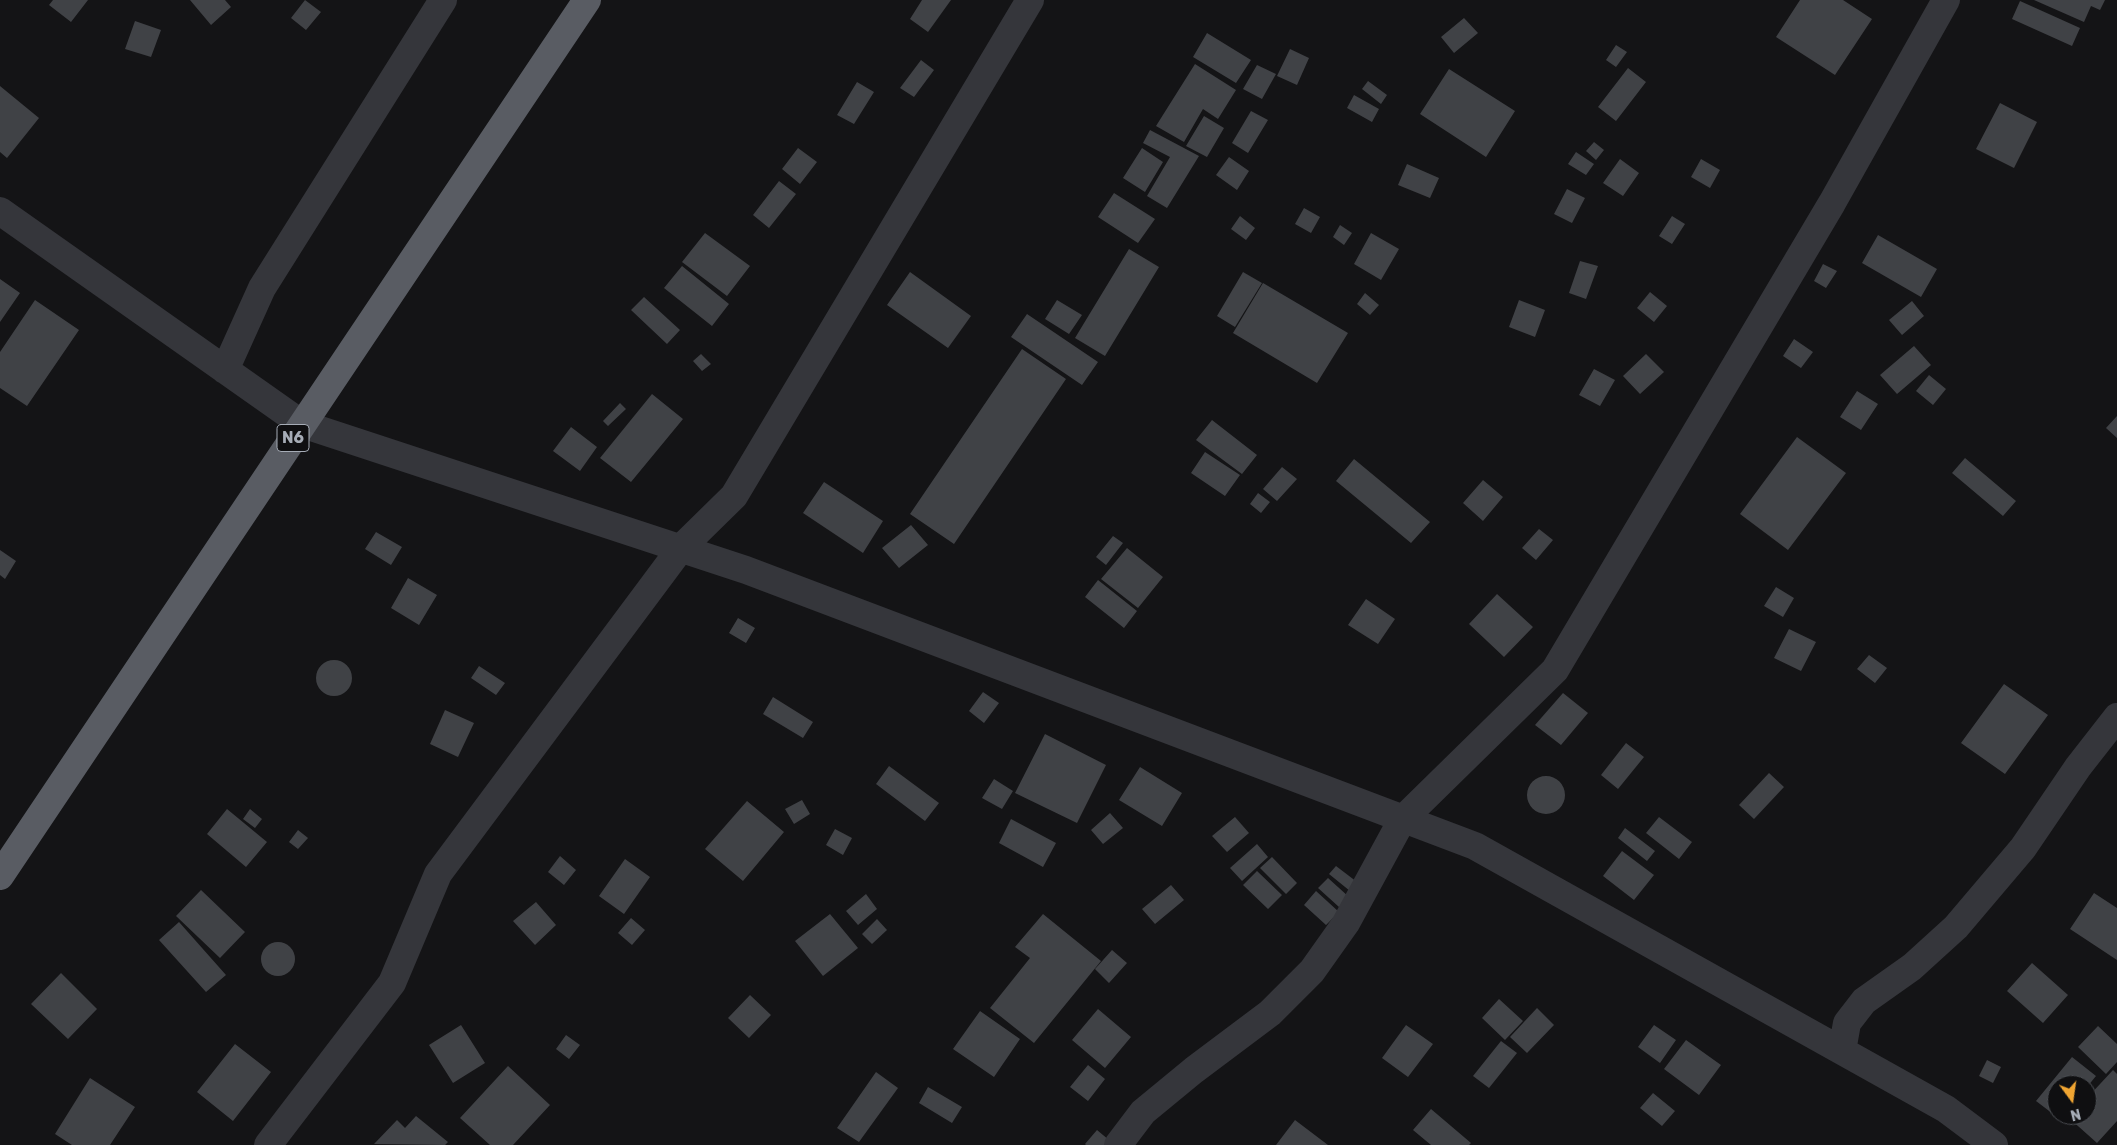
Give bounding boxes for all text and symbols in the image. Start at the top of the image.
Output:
road number: N6 [277,424,309,452]
north arrow [2047,1075,2097,1125]
text: N [2069,1105,2082,1124]

